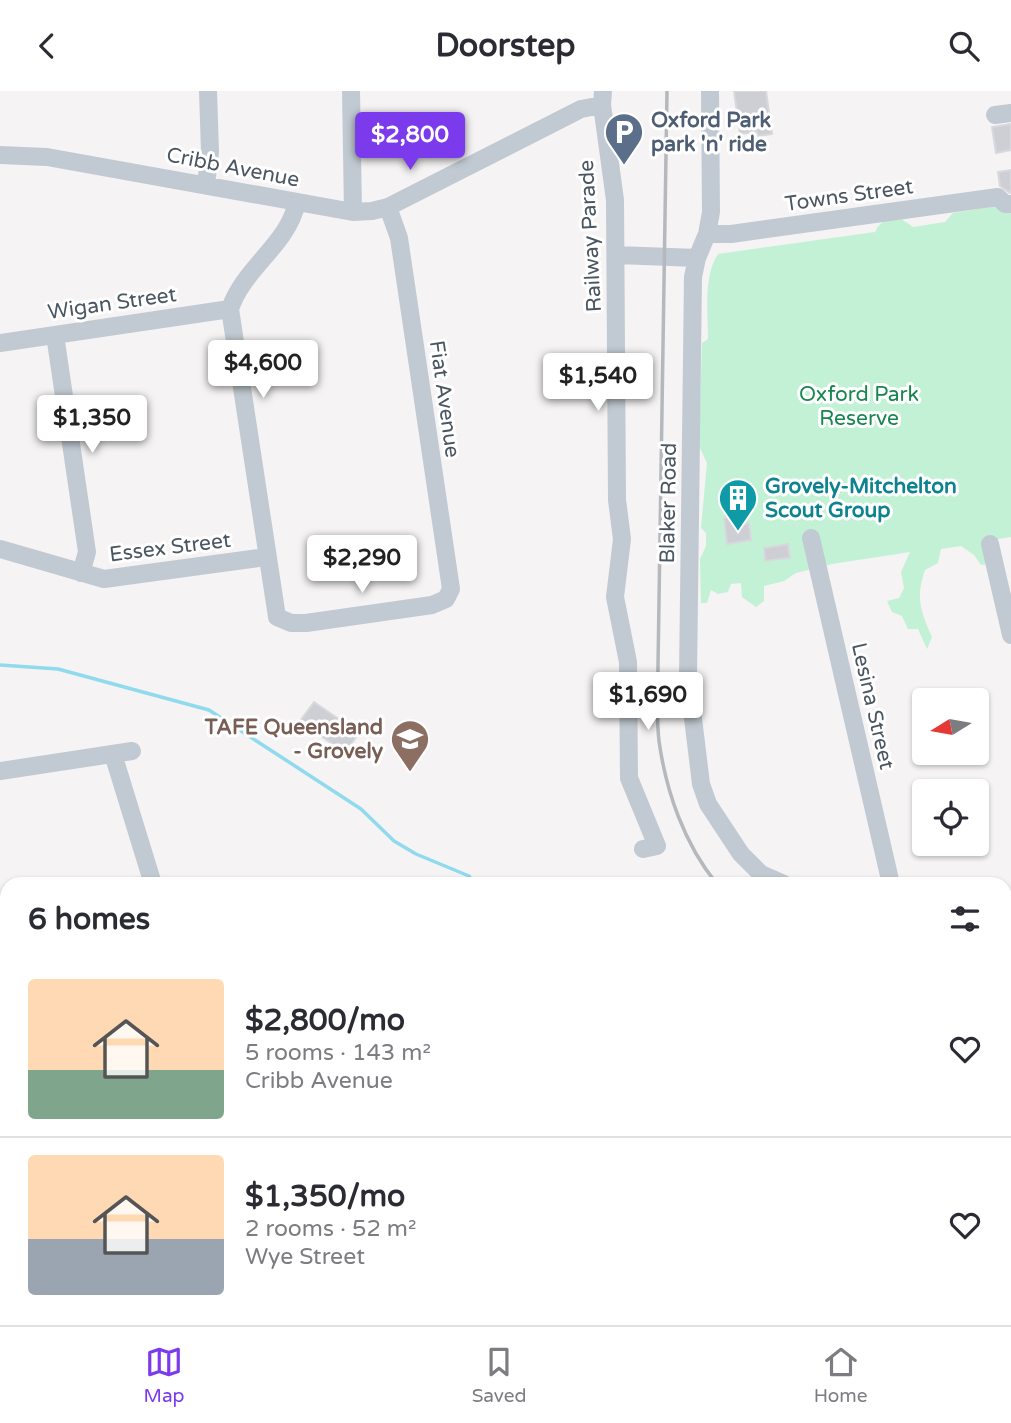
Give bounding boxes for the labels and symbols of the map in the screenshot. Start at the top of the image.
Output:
place label: Oxford Park park 'n' ride [651,108,772,157]
parking icon: Oxford Park park 'n' ride [603,111,645,166]
pin: $2,800 [353,113,467,172]
street label: Cribb Avenue [164,142,302,193]
street label: Railway Parade [574,159,607,313]
street label: Towns Street [783,174,915,217]
street label: Wigan Street [46,282,178,325]
street label: Fiat Avenue [424,339,465,459]
pin: $4,600 [206,341,320,400]
pin: $1,540 [541,353,655,413]
park label: Oxford Park Reserve [799,382,919,431]
pin: $1,350 [35,395,149,455]
street label: Blaker Road [655,442,682,564]
place label: Grovely-Mitchelton Scout Group [765,474,957,523]
building icon: Grovely-Mitchelton Scout Group [717,477,759,532]
street label: Essex Street [108,528,232,567]
pin: $2,290 [305,535,419,595]
street label: Lesina Street [846,640,899,772]
pin: $1,690 [591,673,705,732]
north arrow [912,688,989,765]
place label: TAFE Queensland - Grovely [204,715,384,764]
school or university icon: TAFE Queensland - Grovely [389,718,431,773]

